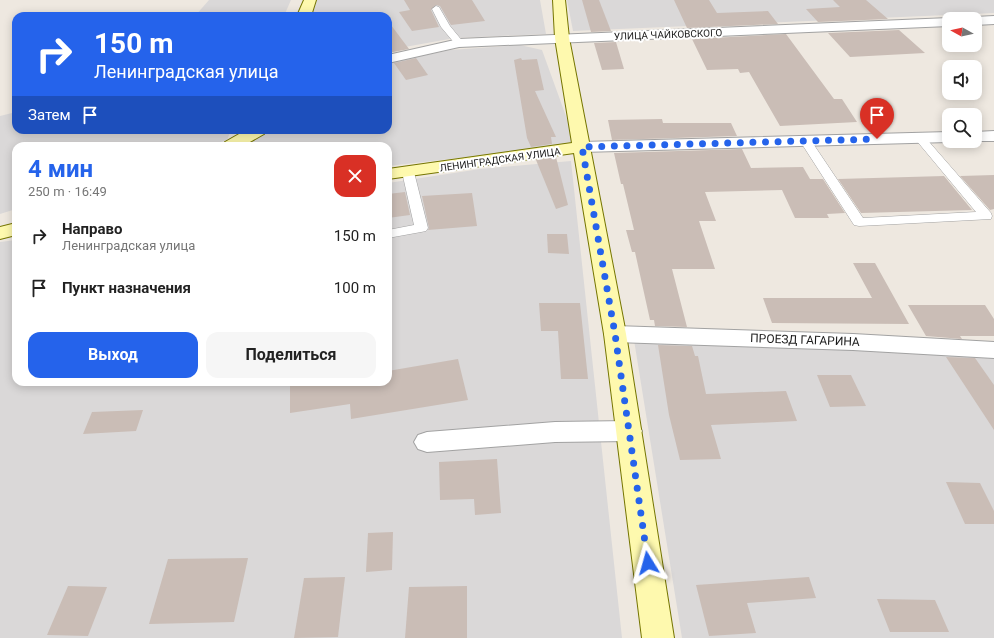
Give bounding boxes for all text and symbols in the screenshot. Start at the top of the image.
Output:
north arrow [942,12,982,52]
map controls [942,12,982,148]
street label: УЛИЦА ЧАЙКОВСКОГО [614,26,722,42]
text: 150 m [94,27,173,60]
icon: right [28,28,80,80]
button: sound [942,60,982,100]
text: Ленинградская улица [94,61,278,82]
pin [860,98,894,139]
icon: arrive [79,104,101,126]
icon: arrive [866,104,888,126]
text: Затем [28,106,71,124]
button: search [942,108,982,148]
street label: ЛЕНИНГРАДСКАЯ УЛИЦА [439,146,562,173]
text: 4 мин [28,155,93,183]
button: close [334,155,376,197]
text: 250 m · 16:49 [28,184,107,199]
text: Направо [62,220,123,238]
icon: right [28,225,50,247]
text: 150 m [334,227,376,245]
text: Ленинградская улица [62,238,195,253]
icon: arrive [28,277,50,299]
text: Пункт назначения [62,279,191,297]
text: 100 m [334,279,376,297]
street label: ПРОЕЗД ГАГАРИНА [750,331,860,349]
button: Выход [28,332,198,378]
button: Поделиться [206,332,376,378]
position arrow [627,542,669,584]

